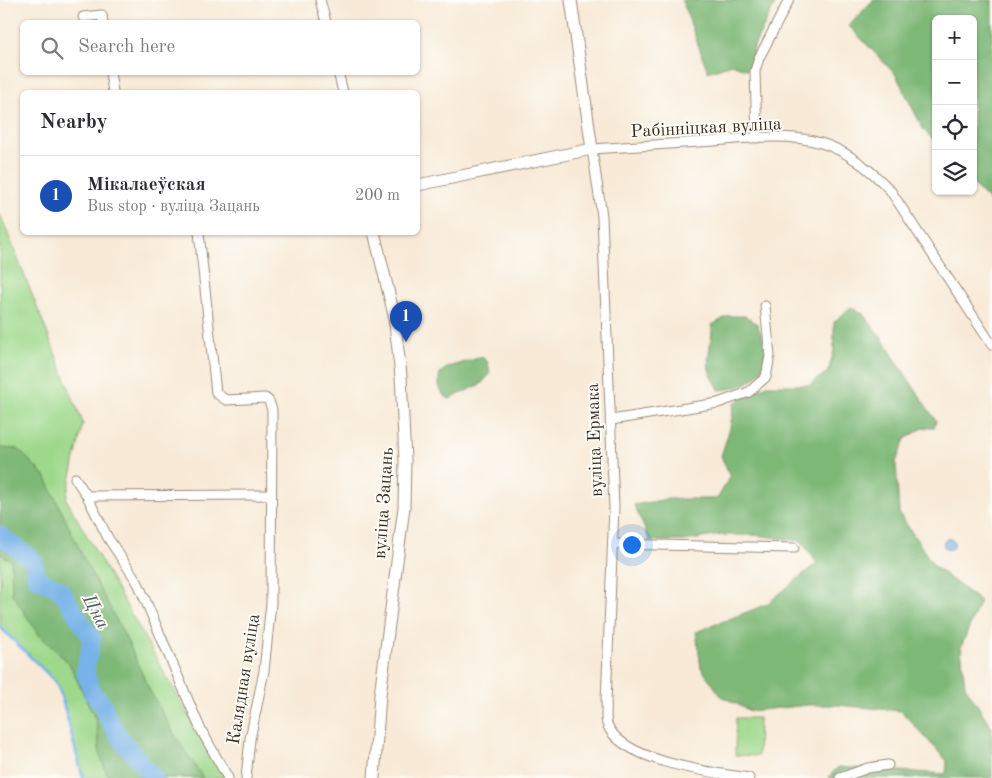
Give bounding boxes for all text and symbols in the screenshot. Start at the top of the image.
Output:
map controls [932,15,977,195]
button: + [932,15,977,60]
search box [20,20,420,75]
icon: search [38,34,66,62]
text: Search here [78,38,175,57]
button: − [932,60,977,105]
button: locate [932,105,977,150]
text: Nearby [40,112,108,133]
street label: Рабінніцкая вуліца [630,115,782,141]
button: layers [932,150,977,195]
text: Мікалаеўская [87,176,206,195]
text: 1 [51,188,61,204]
text: 200 m [355,188,400,204]
text: Bus stop · вуліца Зацань [87,199,260,215]
pin: 1 [390,301,422,342]
street label: вуліца Ермака [584,383,606,497]
street label: вуліца Зацань [371,447,397,560]
your location [619,532,645,558]
water label: Цна [77,591,112,633]
street label: Калядная вуліца [225,612,263,746]

